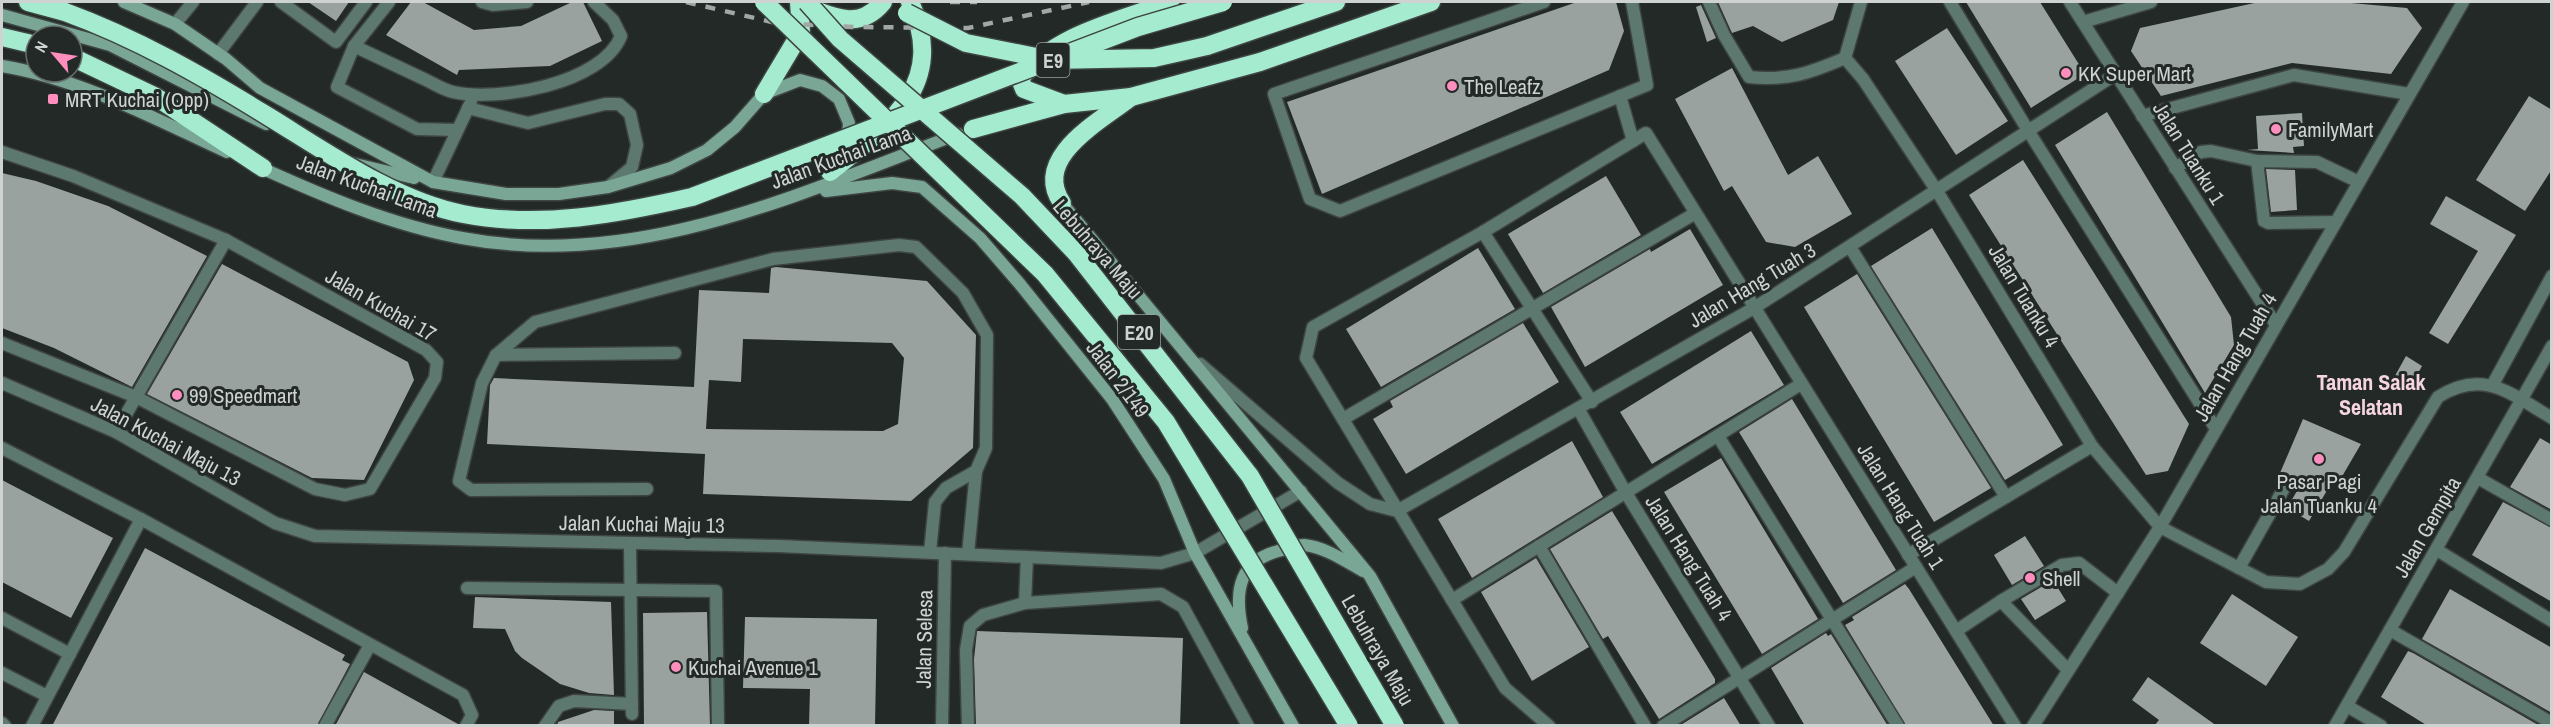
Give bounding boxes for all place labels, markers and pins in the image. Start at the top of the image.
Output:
place label: KK Super Mart [2078,59,2191,88]
marker: KK Super Mart [2059,66,2073,80]
place label: The Leafz [1464,72,1541,101]
marker: The Leafz [1445,79,1459,93]
place label: MRT Kuchai (Opp) [65,85,209,114]
marker: MRT Kuchai (Opp) [46,92,60,106]
place label: FamilyMart [2288,115,2373,144]
marker: FamilyMart [2269,122,2283,136]
place label: 99 Speedmart [189,381,297,410]
marker: 99 Speedmart [170,388,184,402]
marker: Pasar Pagi Jalan Tuanku 4 [2312,452,2326,466]
place label: Pasar Pagi Jalan Tuanku 4 [2261,467,2377,520]
place label: Shell [2042,564,2080,593]
marker: Shell [2023,571,2037,585]
place label: Kuchai Avenue 1 [688,653,818,682]
marker: Kuchai Avenue 1 [669,660,683,674]

